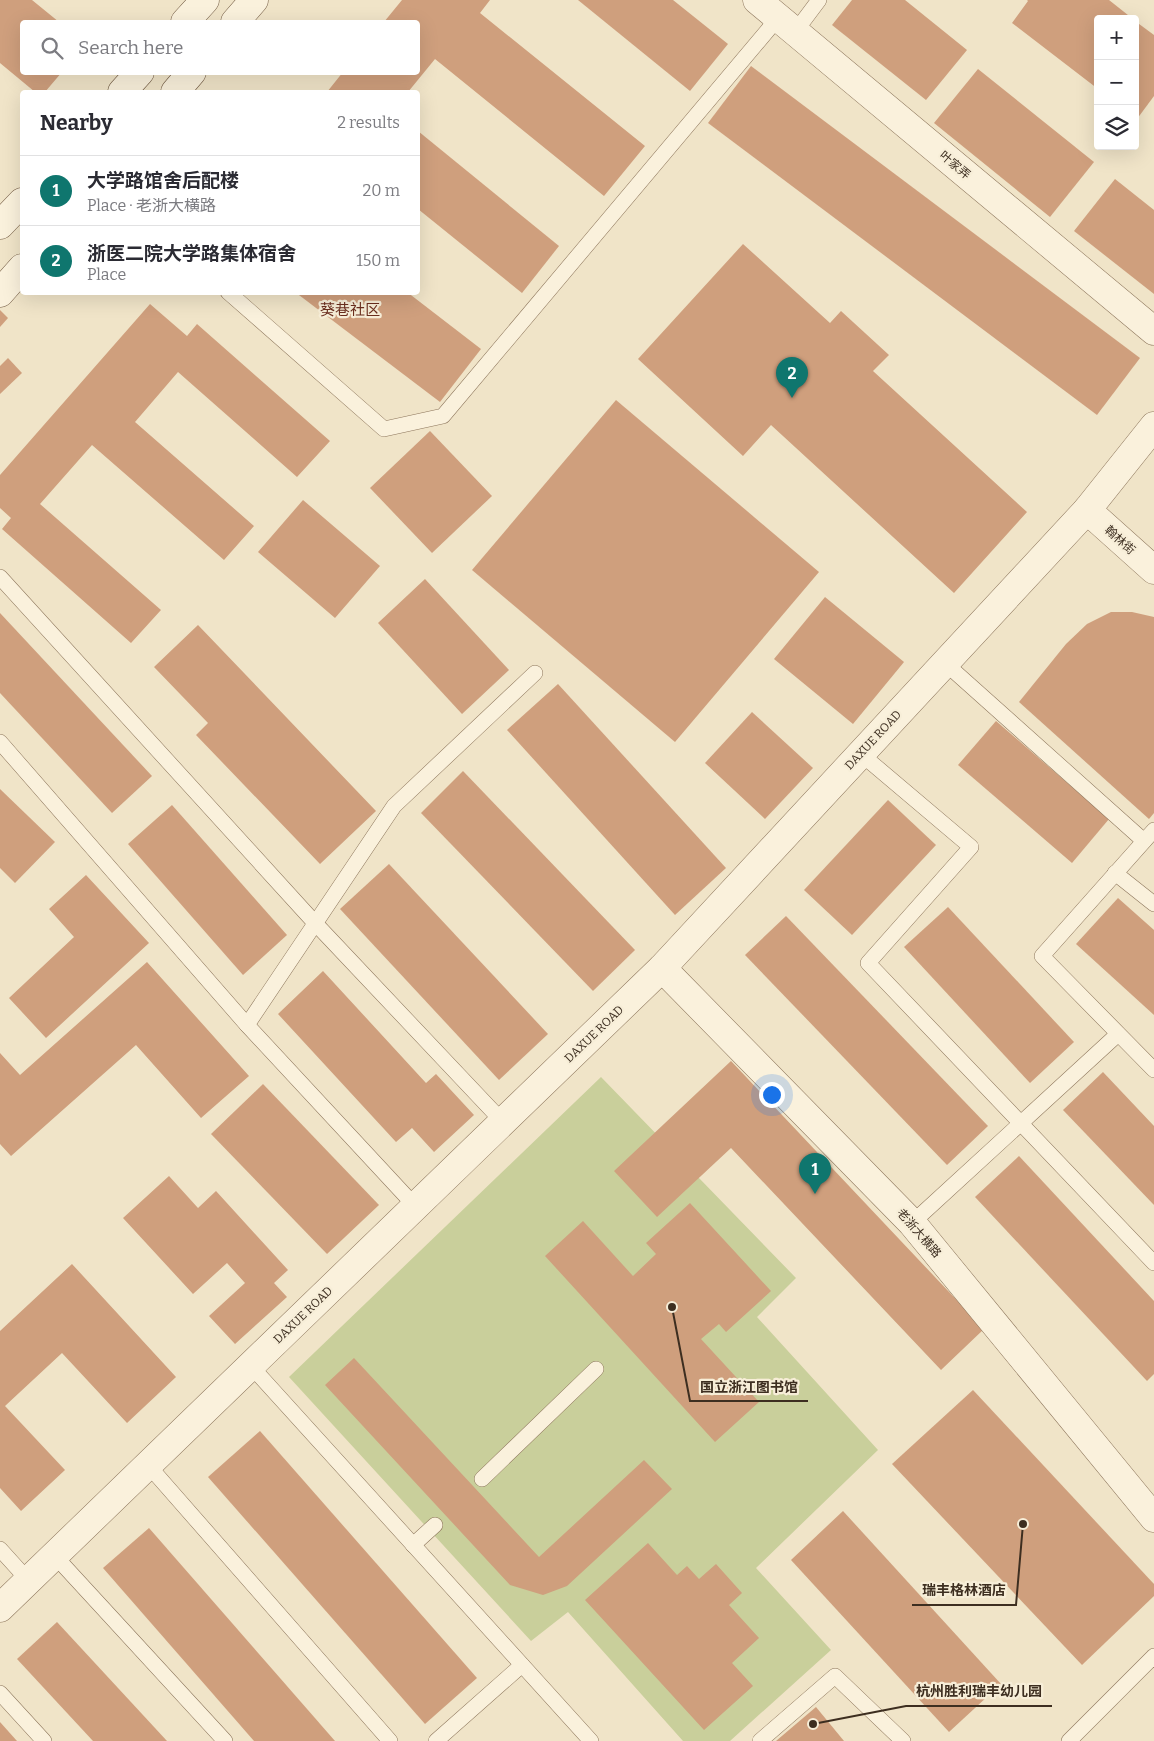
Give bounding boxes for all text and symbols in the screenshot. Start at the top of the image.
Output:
map controls [1094,15,1139,150]
button: + [1094,15,1139,60]
search box [20,20,420,75]
icon: search [38,34,66,62]
text: Search here [78,36,183,59]
button: − [1094,60,1139,105]
button: layers [1094,105,1139,150]
text: Nearby [40,110,113,136]
text: 2 results [337,113,400,132]
street label: 叶家弄 [937,148,973,182]
text: 大学路馆舍后配楼 [87,169,239,192]
text: 1 [53,181,59,200]
text: 20 m [363,181,400,200]
text: Place · 老浙大横路 [87,196,216,215]
text: 浙医二院大学路集体宿舍 [87,242,296,265]
text: 2 [51,251,61,270]
text: 150 m [356,251,400,270]
text: Place [87,265,126,284]
district label: 葵巷社区 [320,301,380,319]
pin: 2 [776,357,808,398]
street label: 翰林街 [1102,523,1138,557]
street label: DAXUE ROAD [842,707,904,773]
street label: DAXUE ROAD [562,1002,626,1066]
your location [759,1082,785,1108]
pin: 1 [799,1153,831,1194]
street label: 老浙大横路 [894,1206,944,1260]
street label: DAXUE ROAD [271,1283,335,1347]
callout: 国立浙江图书馆 [690,1372,808,1401]
text: 国立浙江图书馆 [700,1379,798,1396]
callout: 瑞丰格林酒店 [912,1576,1016,1605]
text: 瑞丰格林酒店 [922,1582,1006,1599]
callout: 杭州胜利瑞丰幼儿园 [906,1677,1052,1706]
text: 杭州胜利瑞丰幼儿园 [916,1683,1042,1700]

